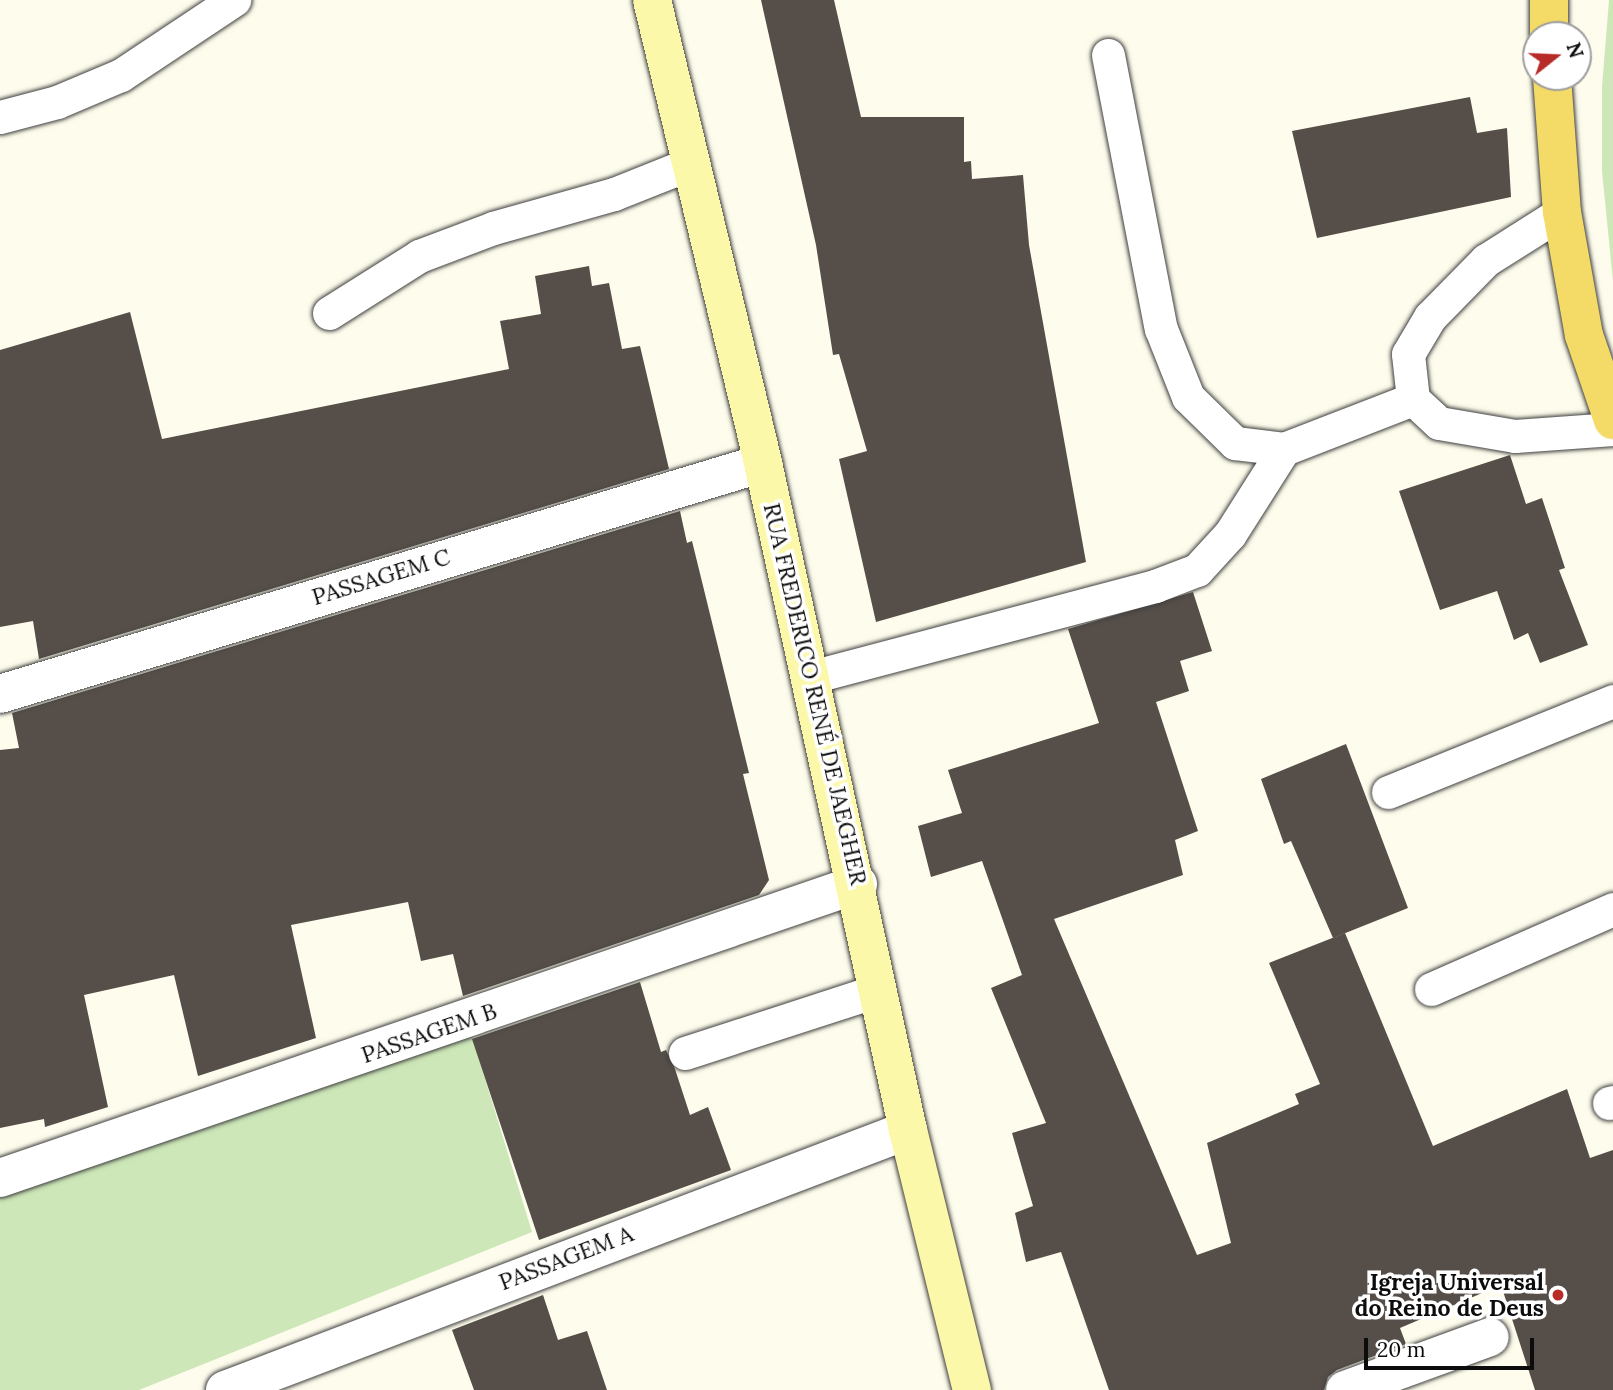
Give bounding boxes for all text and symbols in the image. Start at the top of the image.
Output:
north arrow [1522,21,1592,91]
text: N [1561,39,1589,61]
street label: RUA FREDERICO RENÉ DE JAEGHER [758,500,872,888]
street label: PASSAGEM C [309,543,453,611]
street label: PASSAGEM B [358,997,500,1069]
street label: PASSAGEM A [495,1220,637,1296]
place label: Igreja Universal do Reino de Deus [1355,1268,1544,1322]
marker: Igreja Universal do Reino de Deus [1550,1287,1566,1303]
scale bar [1368,1324,1538,1368]
text: 20 m [1377,1336,1426,1363]

